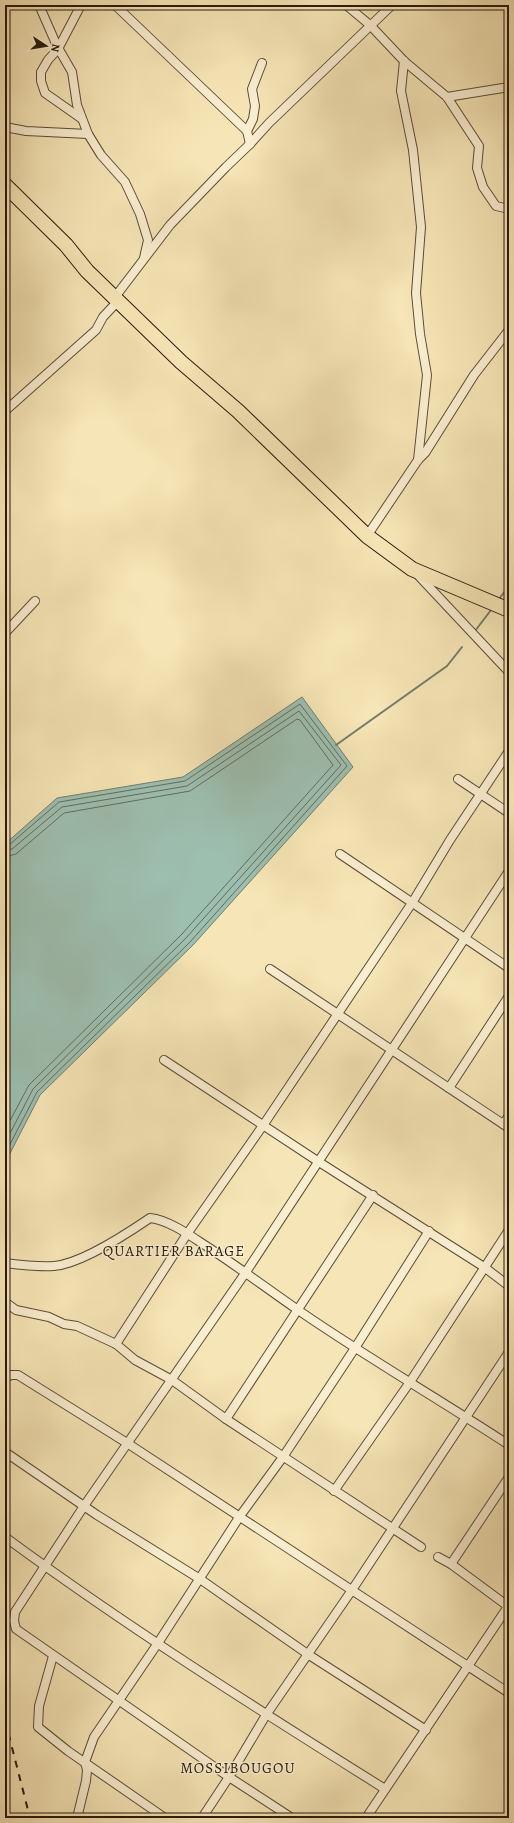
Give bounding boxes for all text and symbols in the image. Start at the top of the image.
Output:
north arrow [26,26,66,66]
text: N [47,42,63,53]
district label: QUARTIER BARAGE [103,1241,245,1261]
district label: MOSSIBOUGOU [180,1758,296,1778]

